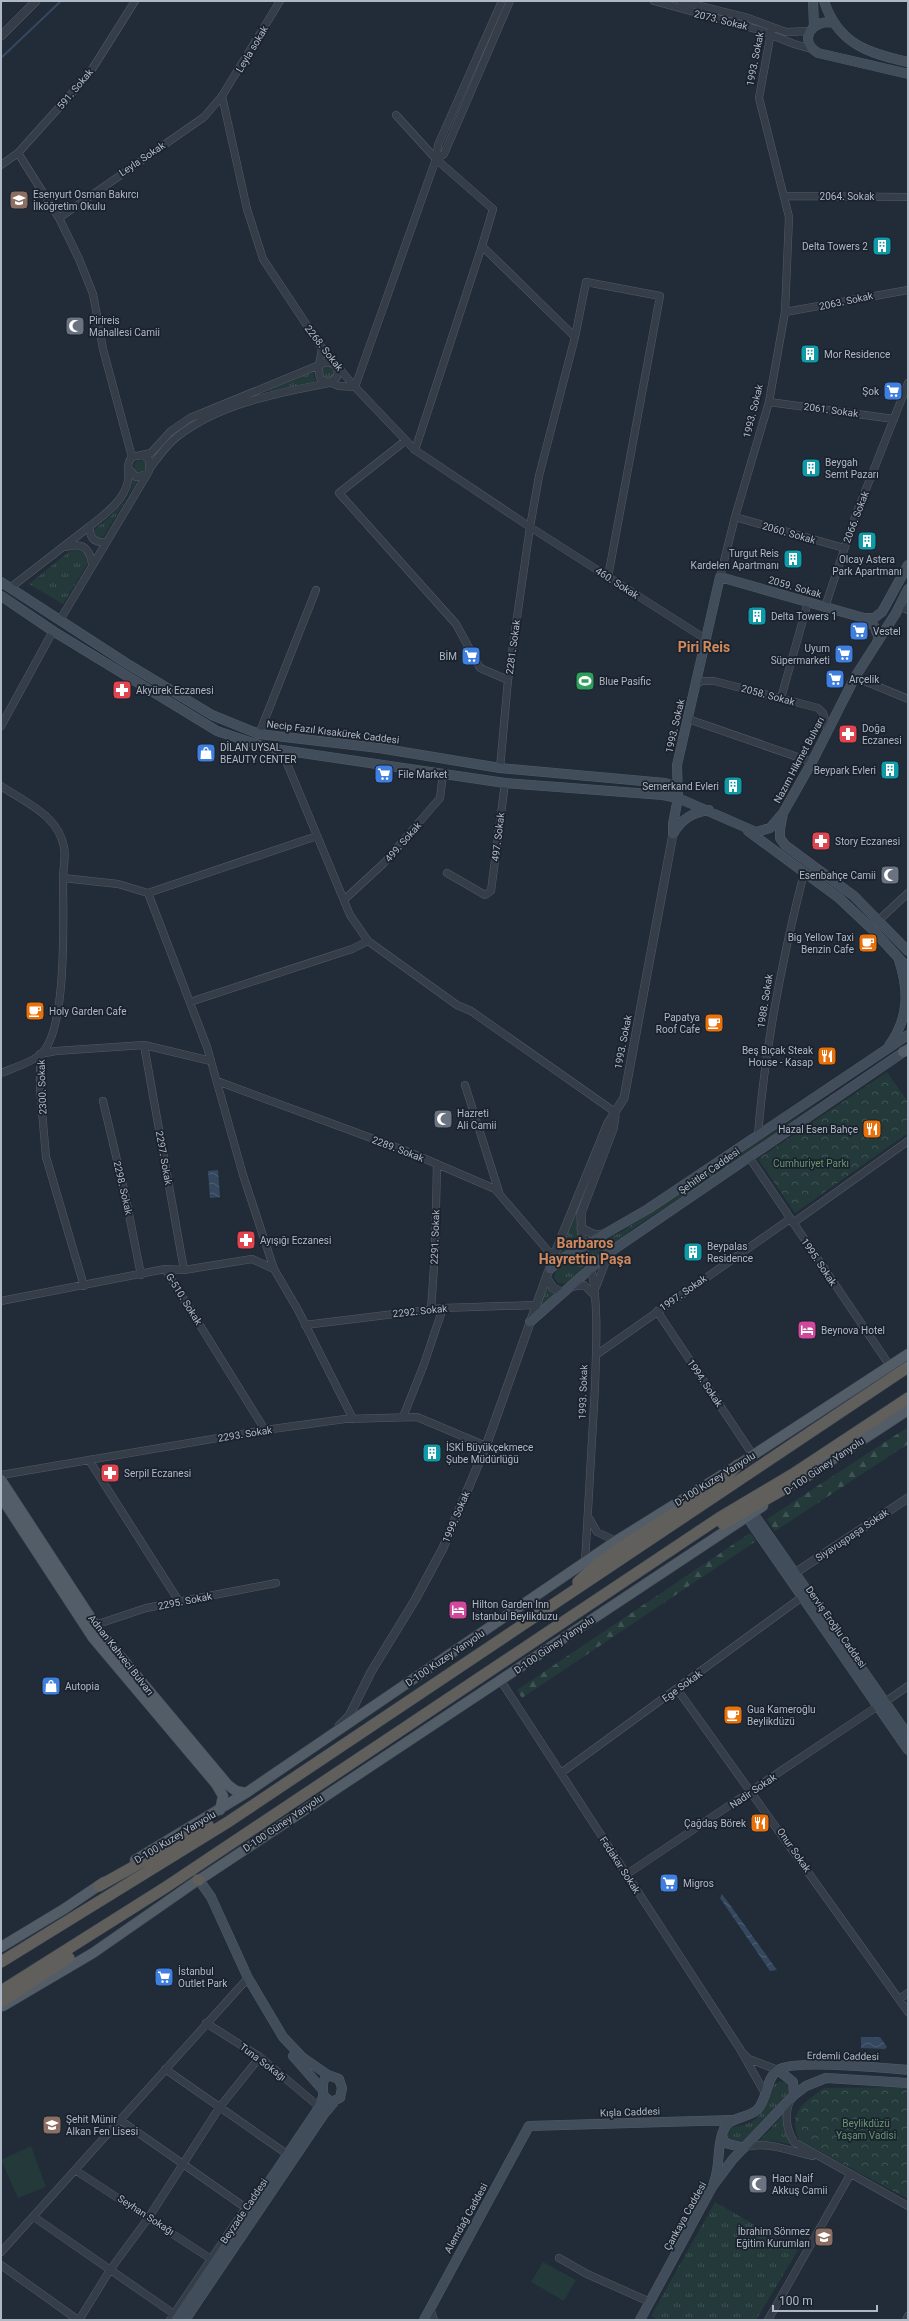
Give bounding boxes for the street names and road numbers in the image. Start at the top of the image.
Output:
street label: 2073. Sokak [693,8,750,32]
street label: Leyla sokak [234,23,271,74]
street label: 1993. Sokak [744,30,766,87]
street label: 591. Sokak [55,66,96,111]
street label: Leyla Sokak [117,139,168,178]
street label: 2064. Sokak [820,191,875,202]
street label: 2063. Sokak [818,290,875,312]
street label: 2268. Sokak [303,323,346,374]
street label: 1993. Sokak [741,382,765,439]
street label: 2061. Sokak [803,401,860,419]
street label: 2066. Sokak [841,489,871,545]
street label: 2060. Sokak [761,520,818,546]
street label: 460. Sokak [593,565,641,602]
street label: 2059. Sokak [767,574,824,600]
street label: 2281. Sokak [504,618,522,675]
street label: 2058. Sokak [740,683,797,708]
street label: 1993. Sokak [663,697,687,754]
street label: Nazım Hikmet Bulvarı [772,715,826,805]
street label: Necip Fazıl Kısakürek Caddesi [266,718,400,746]
street label: 497. Sokak [490,811,507,862]
street label: 499. Sokak [383,819,424,864]
street label: 1988. Sokak [755,972,775,1029]
street label: 1993. Sokak [612,1013,634,1070]
street label: 2300. Sokak [36,1058,48,1115]
street label: 2297. Sokak [154,1130,174,1187]
street label: 2289. Sokak [370,1134,426,1164]
street label: Şehitler Caddesi [676,1146,742,1196]
street label: 2298. Sokak [111,1160,135,1217]
street label: 2291. Sokak [429,1208,441,1265]
street label: 1995. Sokak [799,1236,839,1289]
street label: G-510. Sokak [164,1271,205,1328]
street label: 1997. Sokak [657,1272,709,1313]
street label: 2292. Sokak [392,1303,449,1319]
street label: 1994. Sokak [685,1357,725,1410]
street label: 1993. Sokak [577,1363,589,1420]
street label: 2293. Sokak [217,1424,274,1444]
street label: D-100 Güney Yanyolu [782,1435,866,1497]
street label: D-100 Kuzey Yanyolu [673,1450,757,1508]
street label: 1999. Sokak [440,1489,472,1544]
street label: Siyavuşpaşa Sokak [814,1506,891,1563]
street label: Derviş Eroğlu Caddesi [804,1584,868,1670]
street label: 2295. Sokak [157,1590,214,1612]
street label: Adnan Kahveci Bulvarı [86,1613,156,1697]
street label: D-100 Güney Yanyolu [512,1614,596,1676]
street label: D-100 Kuzey Yanyolu [404,1628,486,1688]
street label: Ege Sokak [660,1667,705,1704]
street label: Nadir Sokak [728,1771,779,1811]
street label: D-100 Güney Yanyolu [241,1792,325,1854]
street label: D-100 Kuzey Yanyolu [132,1808,218,1866]
street label: Onur Sokak [775,1826,814,1875]
street label: Fedakar Sokak [598,1835,643,1896]
street label: Tuna Sokağı [238,2041,288,2083]
street label: Erdemli Caddesi [807,2050,879,2062]
street label: Kışla Caddesi [600,2105,660,2119]
street label: Beyzade Caddesi [218,2176,270,2246]
street label: Çankaya Caddesi [662,2180,708,2252]
street label: Alemdağ Caddesi [442,2181,490,2255]
street label: Seyhan Sokağı [116,2193,176,2237]

